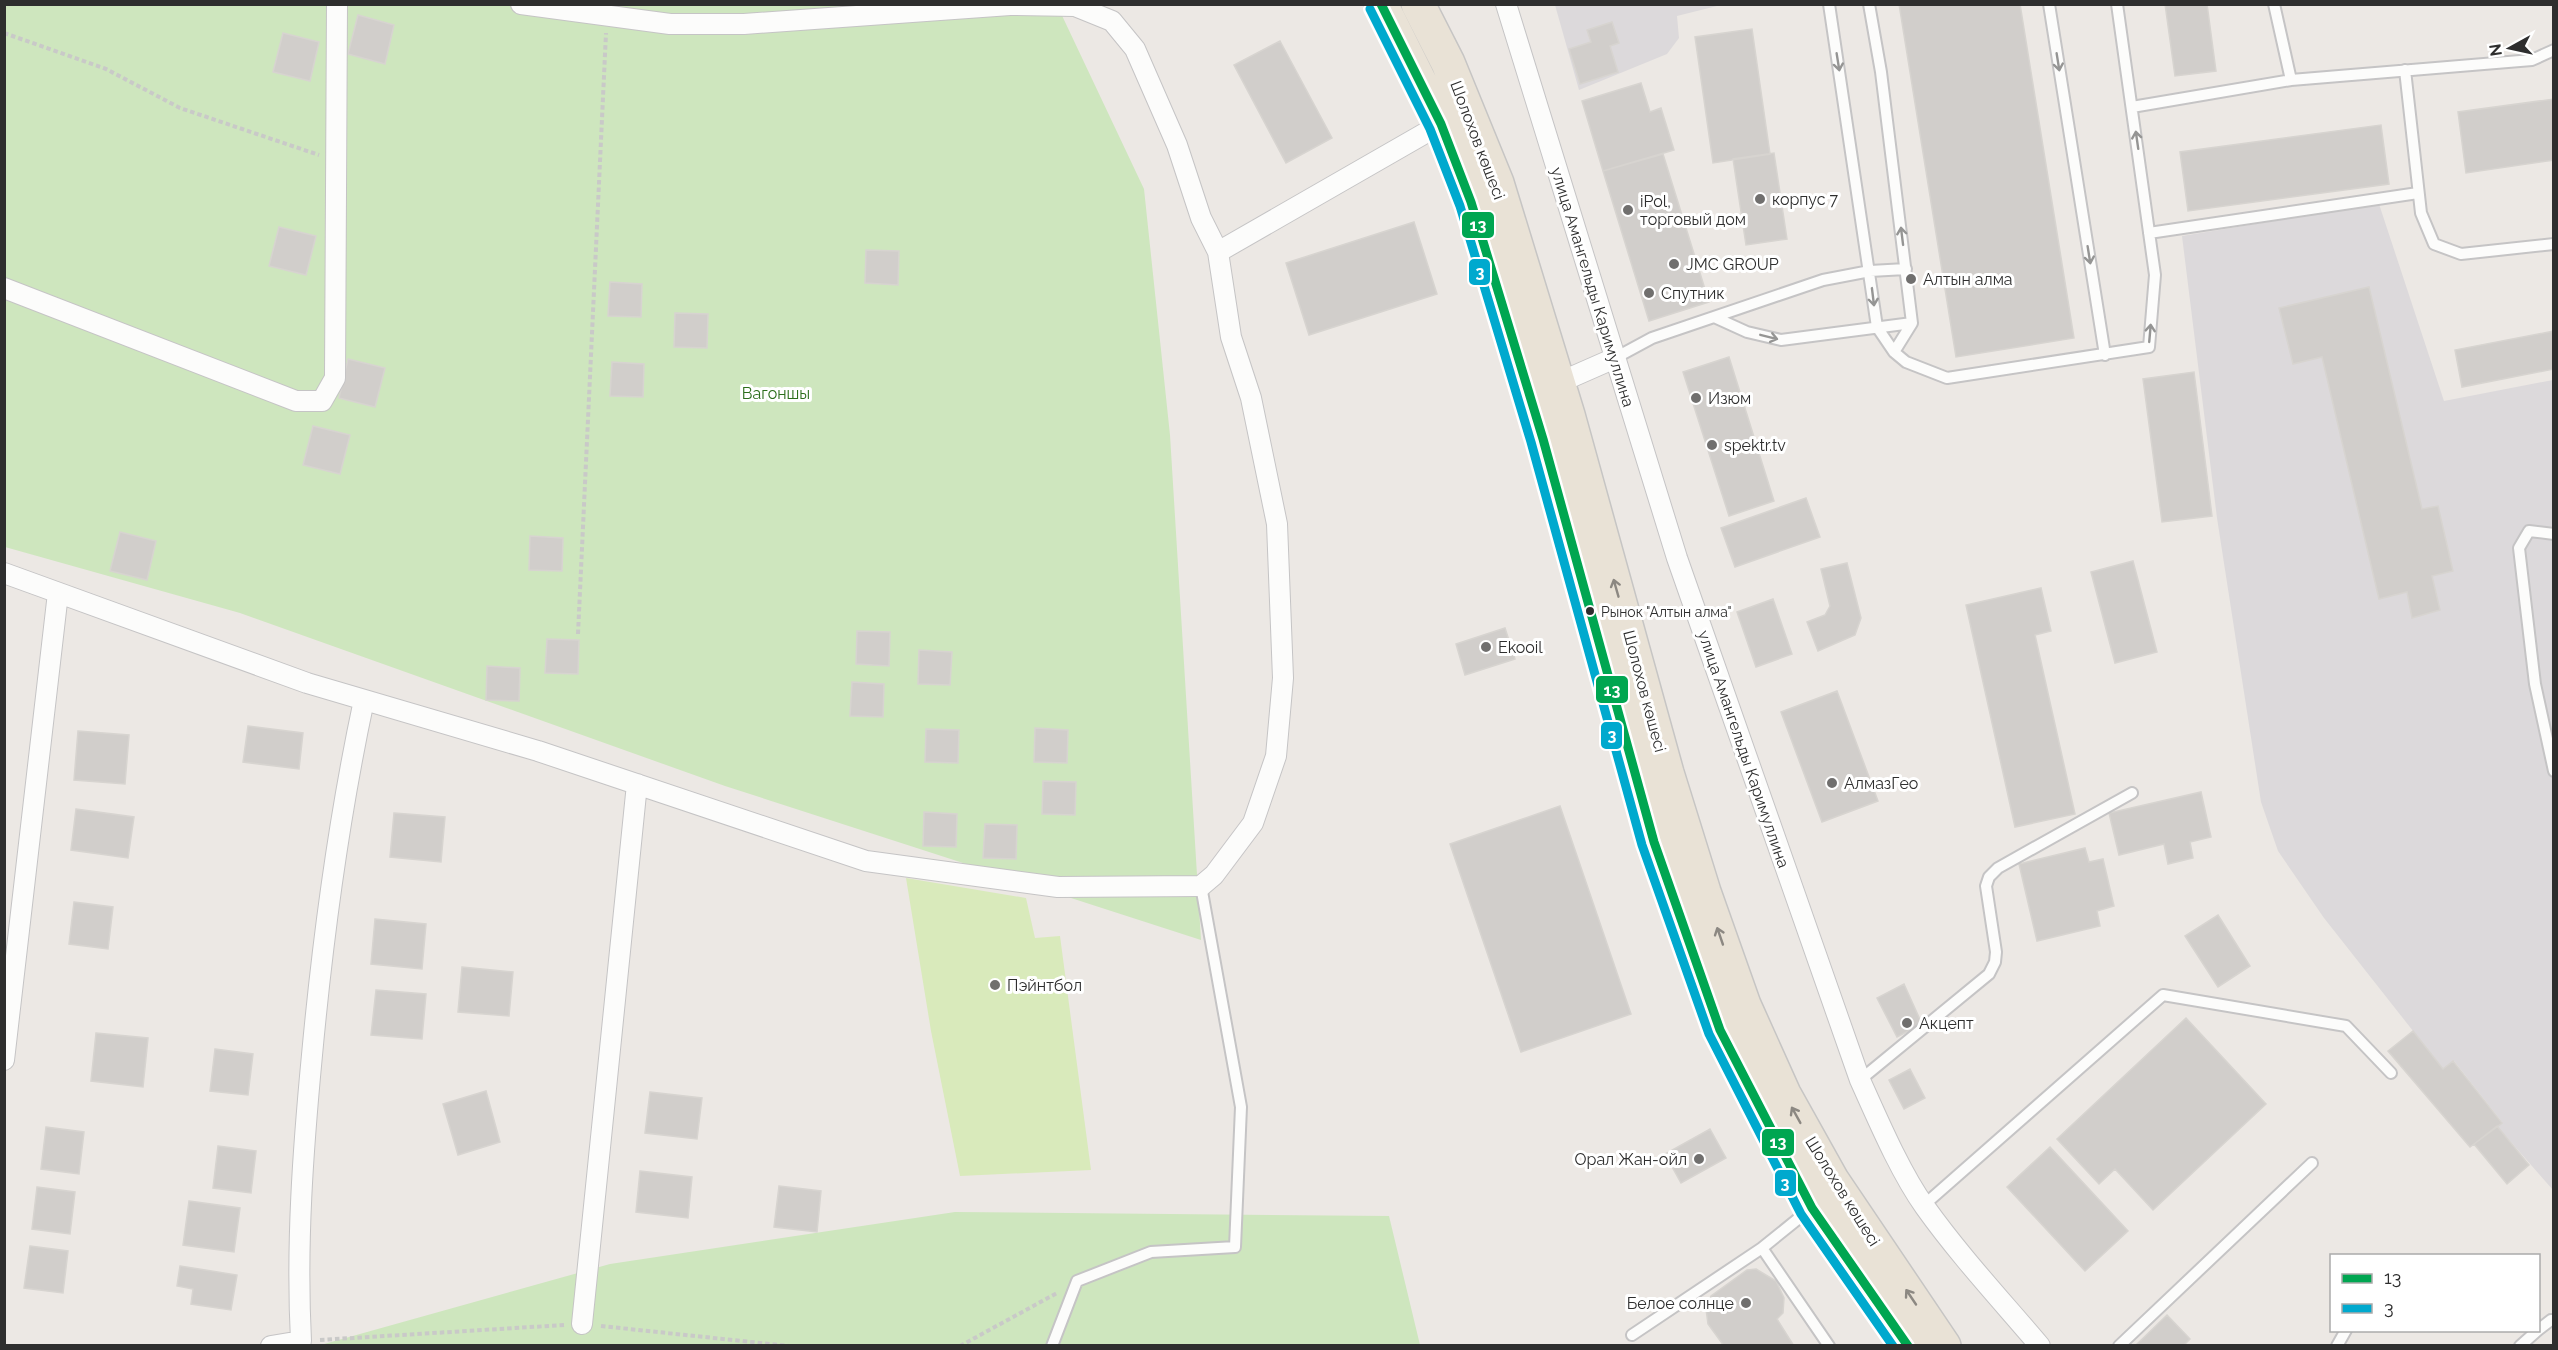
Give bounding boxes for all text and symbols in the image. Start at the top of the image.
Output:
north arrow [2480,18,2540,78]
text: N [2485,43,2506,57]
one-way arrow [1832,52,1843,72]
one-way arrow [2052,52,2063,72]
street label: Шолохов көшесі [1446,78,1509,202]
one-way arrow [2131,130,2142,150]
street label: улица Амангельды Каримуллина [1547,165,1638,409]
place label: корпус 7 [1772,190,1839,209]
place label: iPol, торговый дом [1640,192,1746,229]
marker: корпус 7 [1753,192,1767,206]
marker: iPol, торговый дом [1621,203,1635,217]
line badge: 13 [1461,211,1495,239]
text: 13 [1470,216,1486,235]
one-way arrow [1896,226,1907,246]
one-way arrow [2083,245,2094,264]
place label: JMC GROUP [1686,255,1779,274]
marker: JMC GROUP [1667,257,1681,271]
line badge: 3 [1468,258,1491,286]
text: 3 [1476,263,1485,282]
place label: Алтын алма [1923,270,2013,289]
marker: Алтын алма [1904,272,1918,286]
place label: Спутник [1661,284,1725,303]
marker: Спутник [1642,286,1656,300]
one-way arrow [1868,286,1879,306]
one-way arrow [2145,324,2156,344]
one-way arrow [1759,332,1778,343]
park label: Вагоншы [742,384,810,403]
place label: Изюм [1708,389,1751,408]
marker: Изюм [1689,391,1703,405]
place label: spektr.tv [1724,436,1786,455]
marker: spektr.tv [1705,438,1719,452]
one-way arrow [1610,579,1621,598]
place label: Рынок "Алтын алма" [1601,604,1732,620]
marker: Рынок "Алтын алма" [1584,605,1596,617]
street label: Шолохов көшесі [1619,628,1670,754]
street label: улица Амангельды Каримуллина [1694,628,1793,870]
place label: Ekooil [1498,638,1543,657]
marker: Ekooil [1479,640,1493,654]
line badge: 13 [1595,675,1629,704]
text: 13 [1604,681,1620,700]
line badge: 3 [1600,721,1623,750]
text: 3 [1608,726,1617,745]
place label: АлмазГео [1844,774,1918,793]
marker: АлмазГео [1825,776,1839,790]
one-way arrow [1713,927,1724,945]
place label: Пэйнтбол [1007,976,1082,995]
marker: Пэйнтбол [988,978,1002,992]
place label: Акцепт [1919,1014,1974,1033]
marker: Акцепт [1900,1016,1914,1030]
one-way arrow [1790,1107,1802,1124]
line badge: 13 [1761,1128,1795,1157]
text: 13 [1770,1133,1786,1152]
street label: Шолохов көшесі [1801,1133,1884,1249]
place label: Орал Жан-ойл [1575,1150,1687,1169]
marker: Орал Жан-ойл [1692,1152,1706,1166]
line badge: 3 [1774,1169,1797,1197]
text: 3 [1781,1174,1790,1193]
legend [2330,1254,2540,1332]
text: 13 [2384,1267,2401,1288]
one-way arrow [1905,1289,1917,1306]
place label: Белое солнце [1627,1294,1734,1313]
marker: Белое солнце [1739,1296,1753,1310]
text: 3 [2384,1297,2394,1318]

